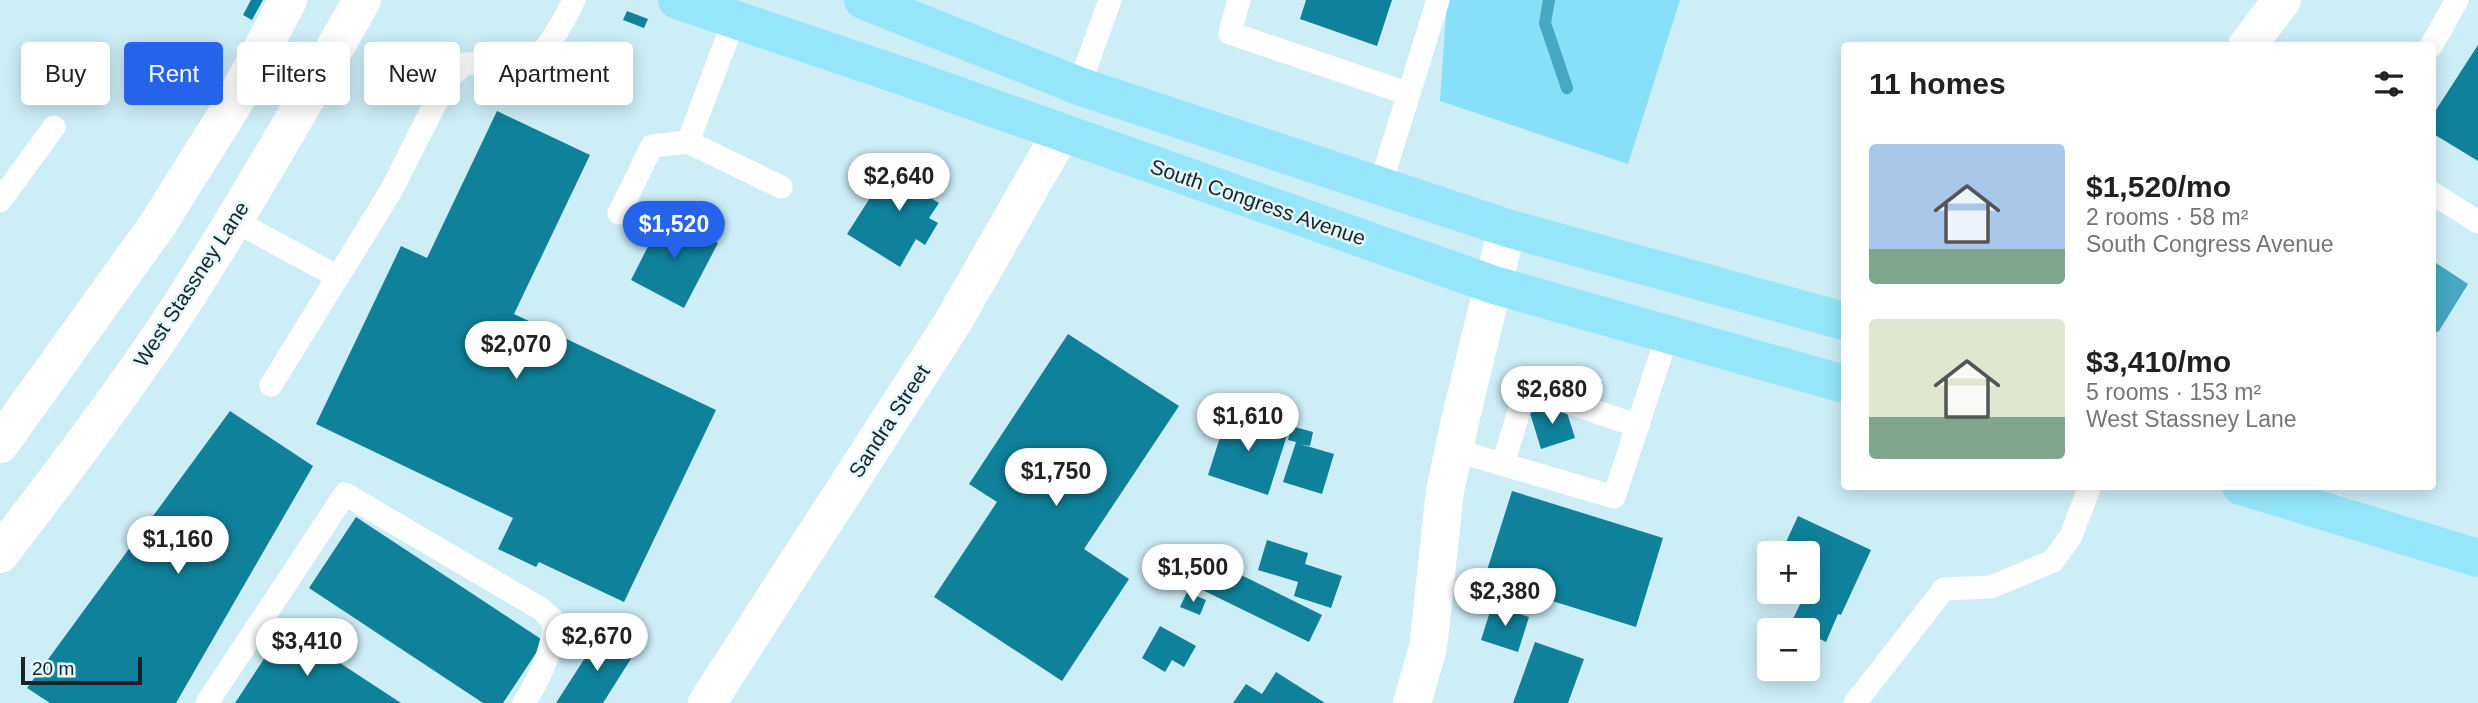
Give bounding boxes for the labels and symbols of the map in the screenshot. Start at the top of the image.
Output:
pin: $2,640 [842,154,956,213]
street label: South Congress Avenue [1147,154,1369,250]
street label: West Stassney Lane [129,197,253,371]
pin: $1,520 [617,202,731,261]
pin: $2,070 [459,322,573,381]
street label: Sandra Street [844,360,934,482]
pin: $2,680 [1495,366,1609,426]
pin: $1,610 [1191,393,1305,453]
pin: $1,750 [999,448,1113,508]
pin: $1,160 [121,516,235,576]
pin: $1,500 [1136,544,1250,604]
pin: $2,380 [1448,568,1562,628]
pin: $2,670 [540,614,654,673]
pin: $3,410 [250,618,364,678]
scale bar [21,654,142,686]

